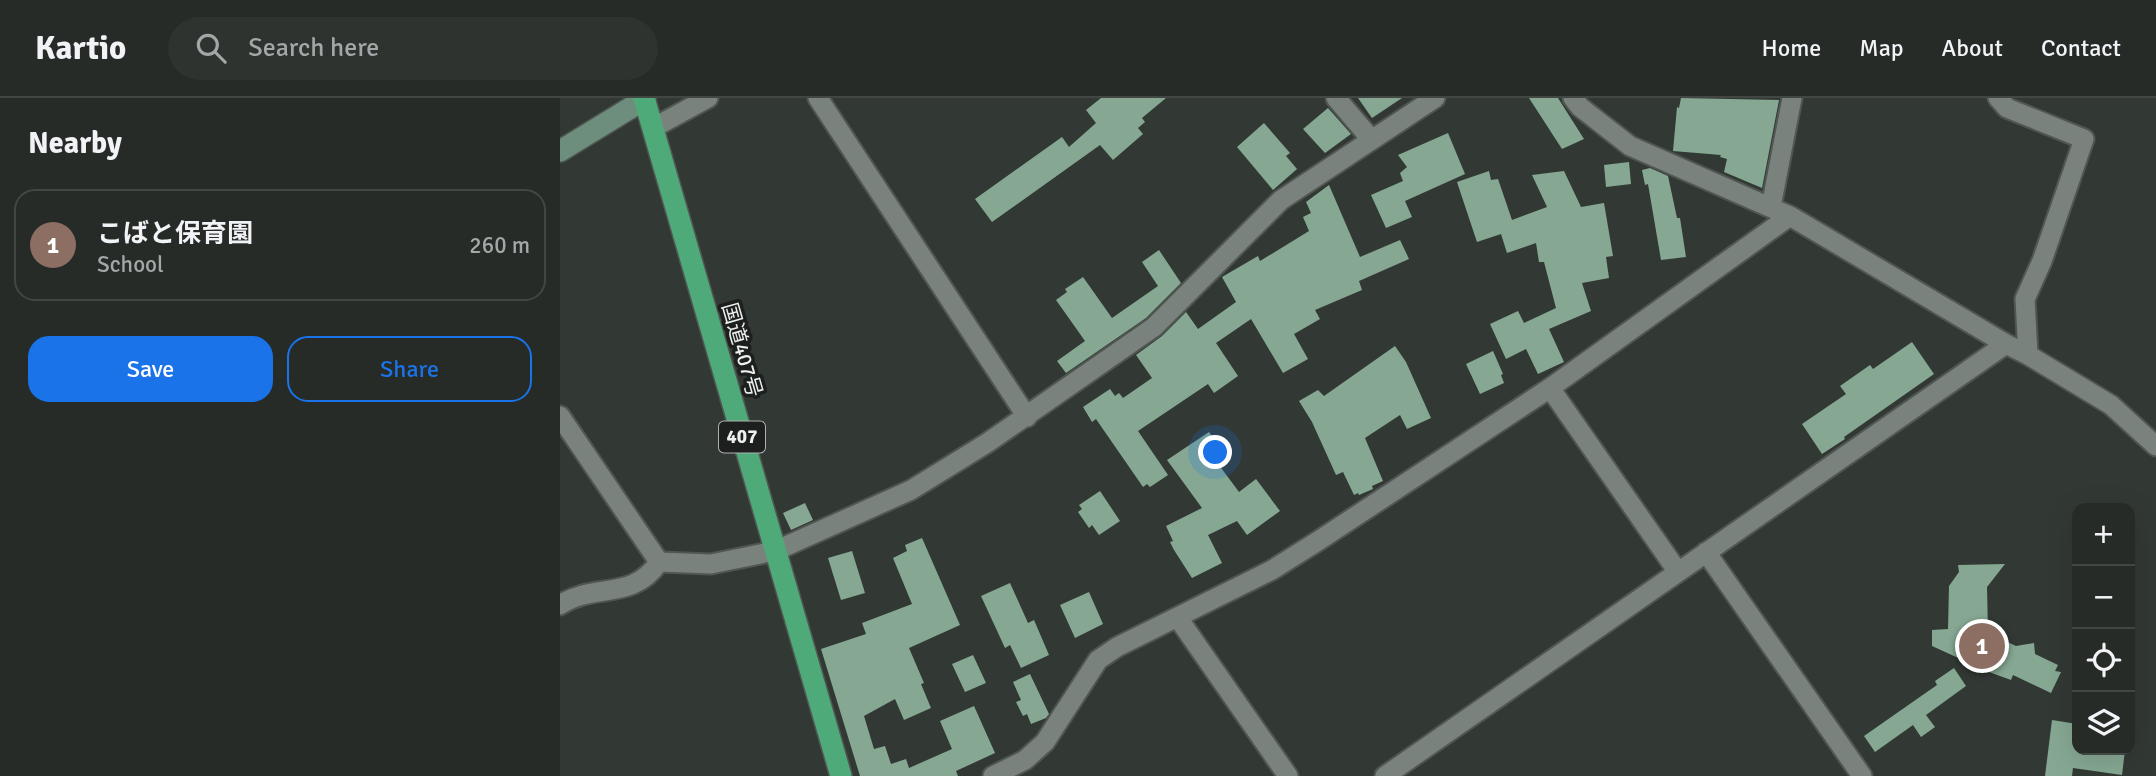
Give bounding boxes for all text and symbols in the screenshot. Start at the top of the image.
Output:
search box [168,17,658,80]
text: Kartio [35,28,126,69]
icon: search [192,29,230,67]
text: Search here [248,32,379,64]
text: Home [1761,33,1821,63]
text: Map [1859,33,1904,63]
text: About [1942,33,2003,63]
text: Contact [2041,33,2121,63]
text: Nearby [28,125,122,162]
text: こばと保育園 [97,218,253,250]
text: 1 [47,231,59,260]
text: 260 m [469,231,530,260]
text: School [97,250,164,279]
street label: 国道407号 [716,300,768,400]
button: Save [28,336,273,402]
button: Share [287,336,532,402]
road number: 407 [719,422,765,452]
your location [1198,435,1232,469]
map controls [2072,503,2135,755]
button: + [2072,503,2135,566]
button: − [2072,566,2135,629]
pin: 1 [1959,620,2005,672]
button: locate [2072,629,2135,692]
button: layers [2072,692,2135,755]

